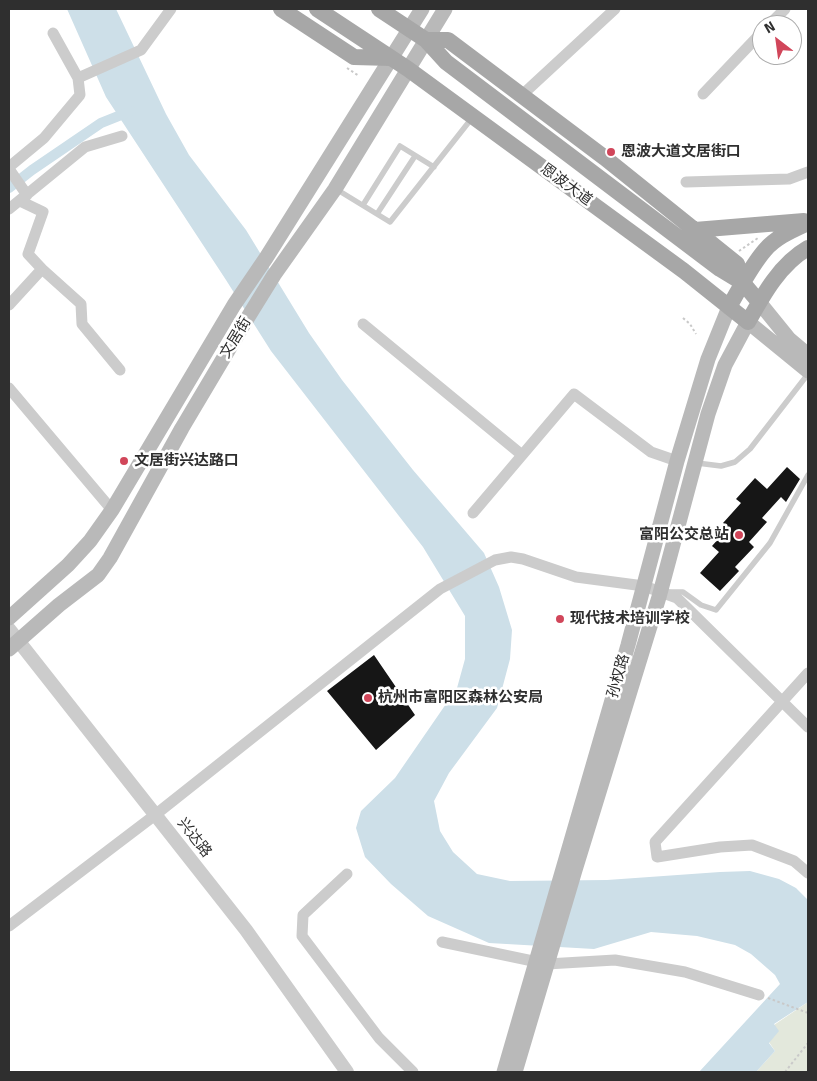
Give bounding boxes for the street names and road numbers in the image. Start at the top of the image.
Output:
street label: 恩波大道 [536,160,596,210]
street label: 文居街 [217,314,255,362]
street label: 孙权路 [604,652,634,700]
street label: 兴达路 [173,815,215,861]

